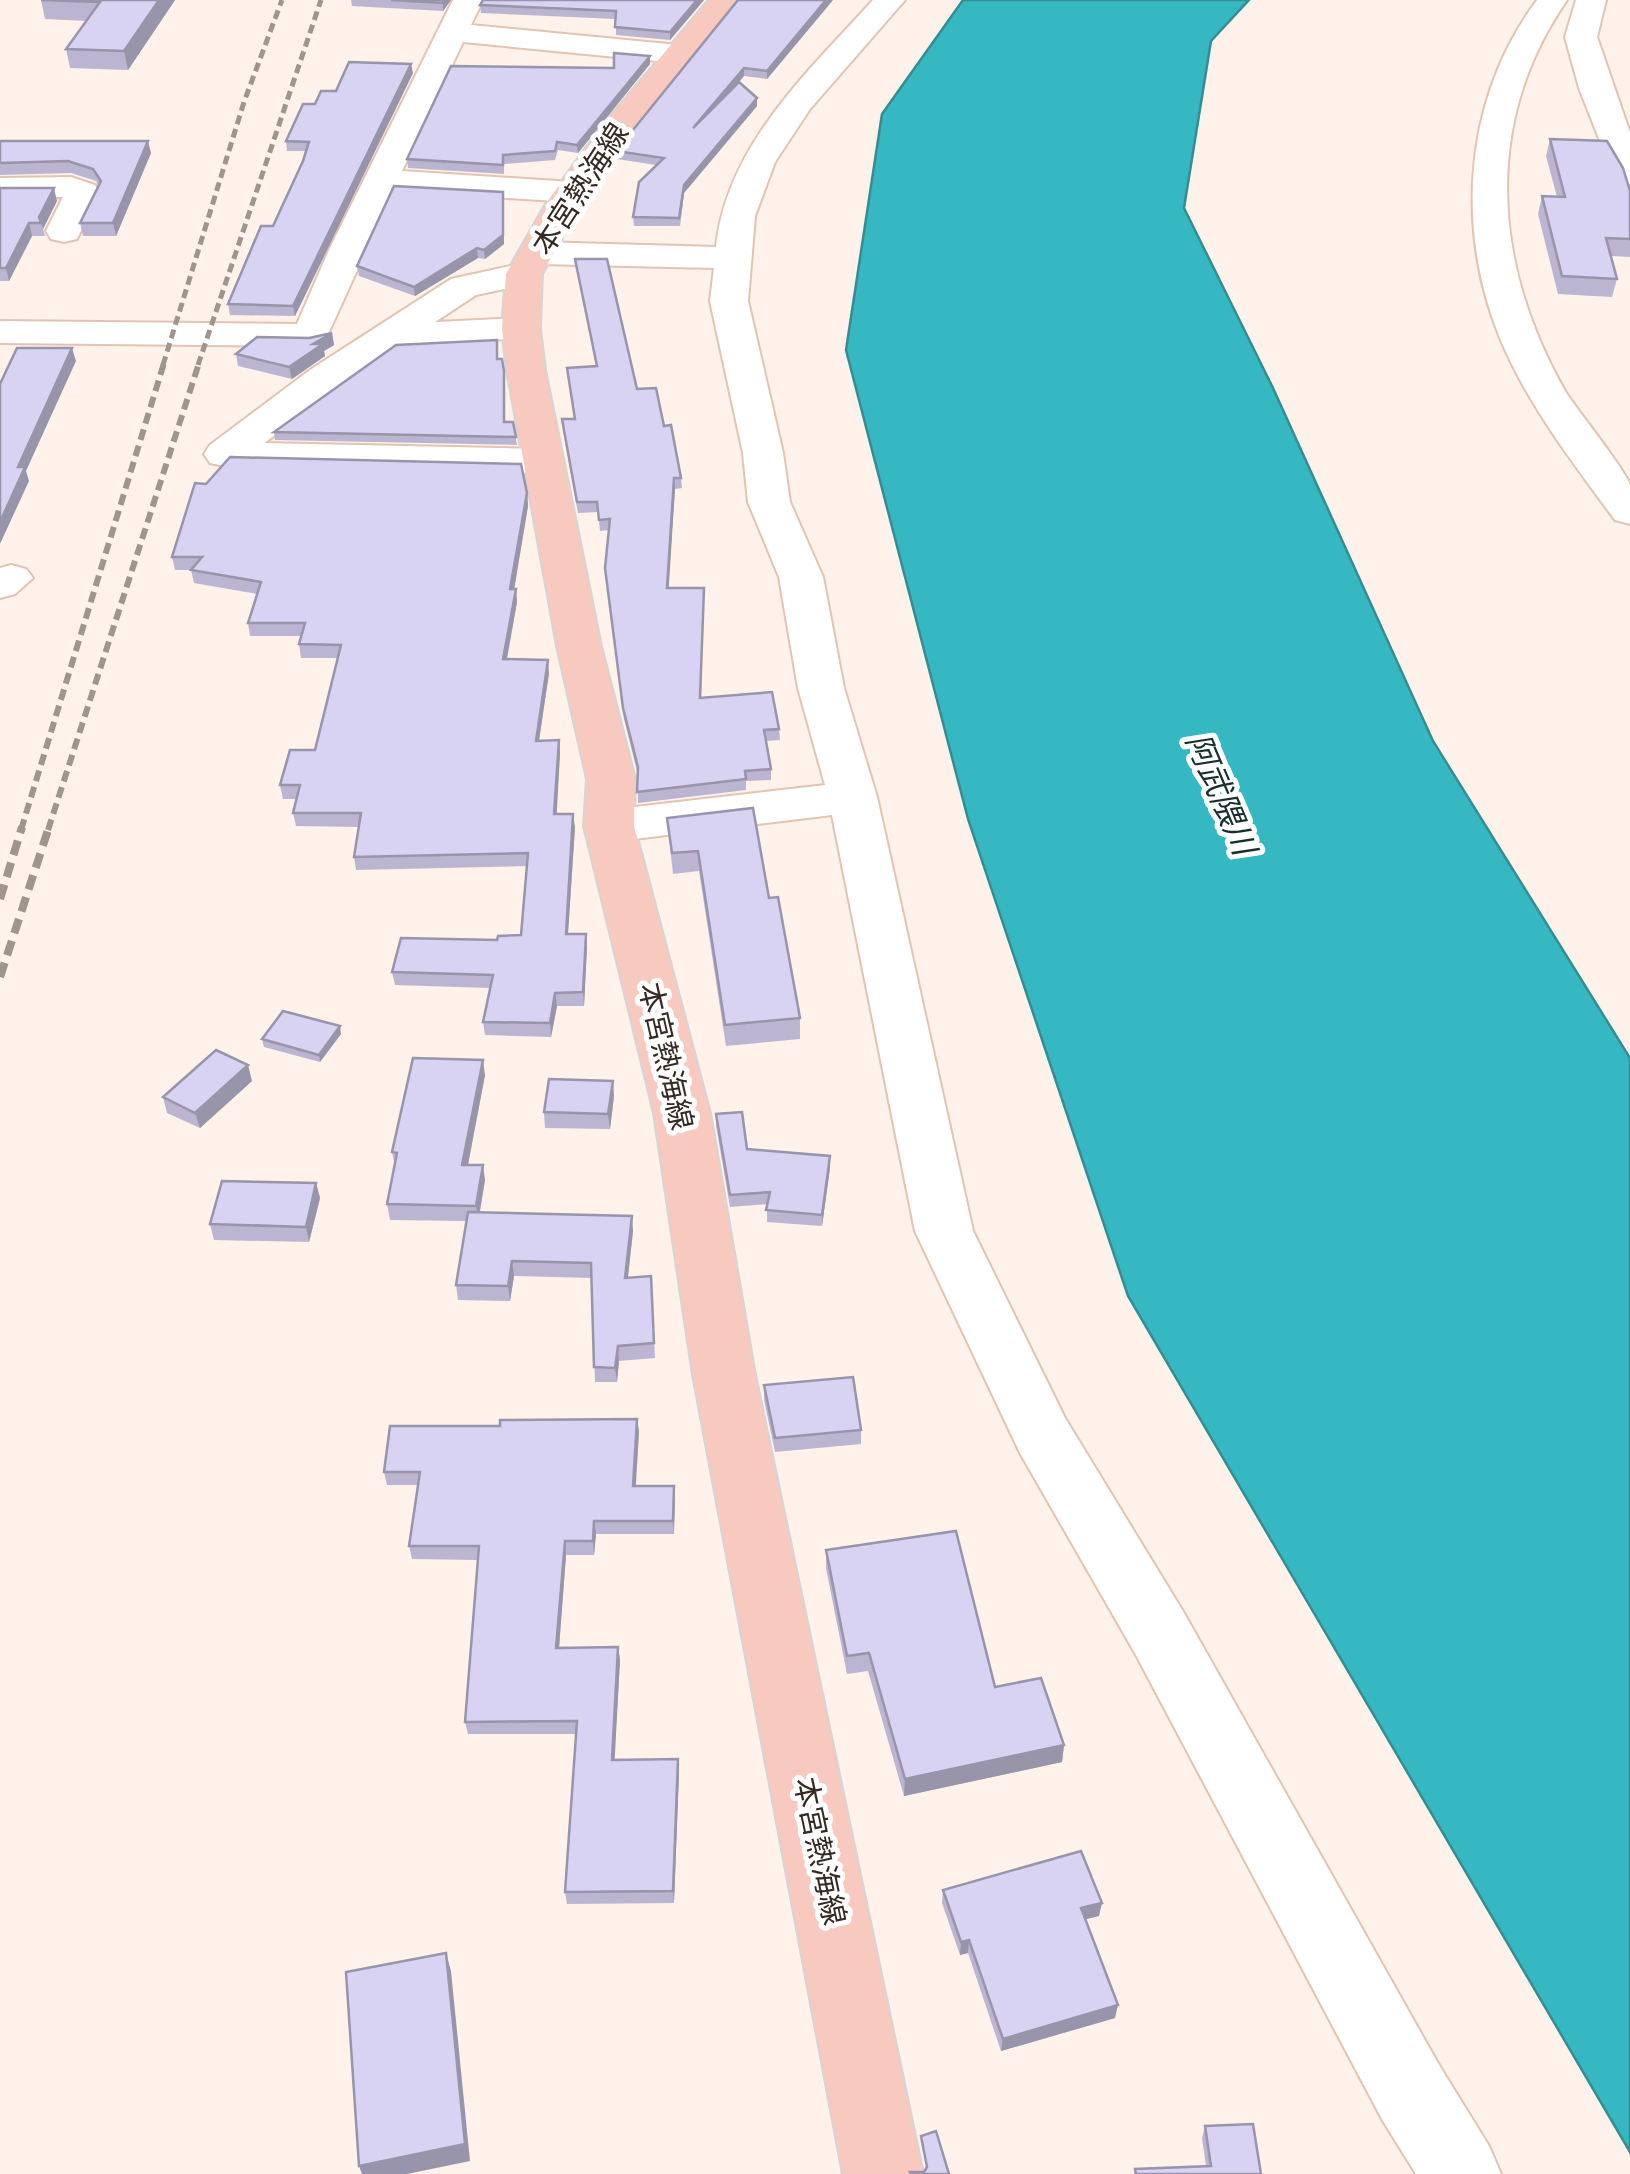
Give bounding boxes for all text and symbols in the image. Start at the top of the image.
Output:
street label: 本宮熱海線 [524,117,636,261]
water label: 阿武隈川 [1179,728,1265,863]
street label: 本宮熱海線 [632,979,700,1133]
street label: 本宮熱海線 [787,1774,853,1928]

